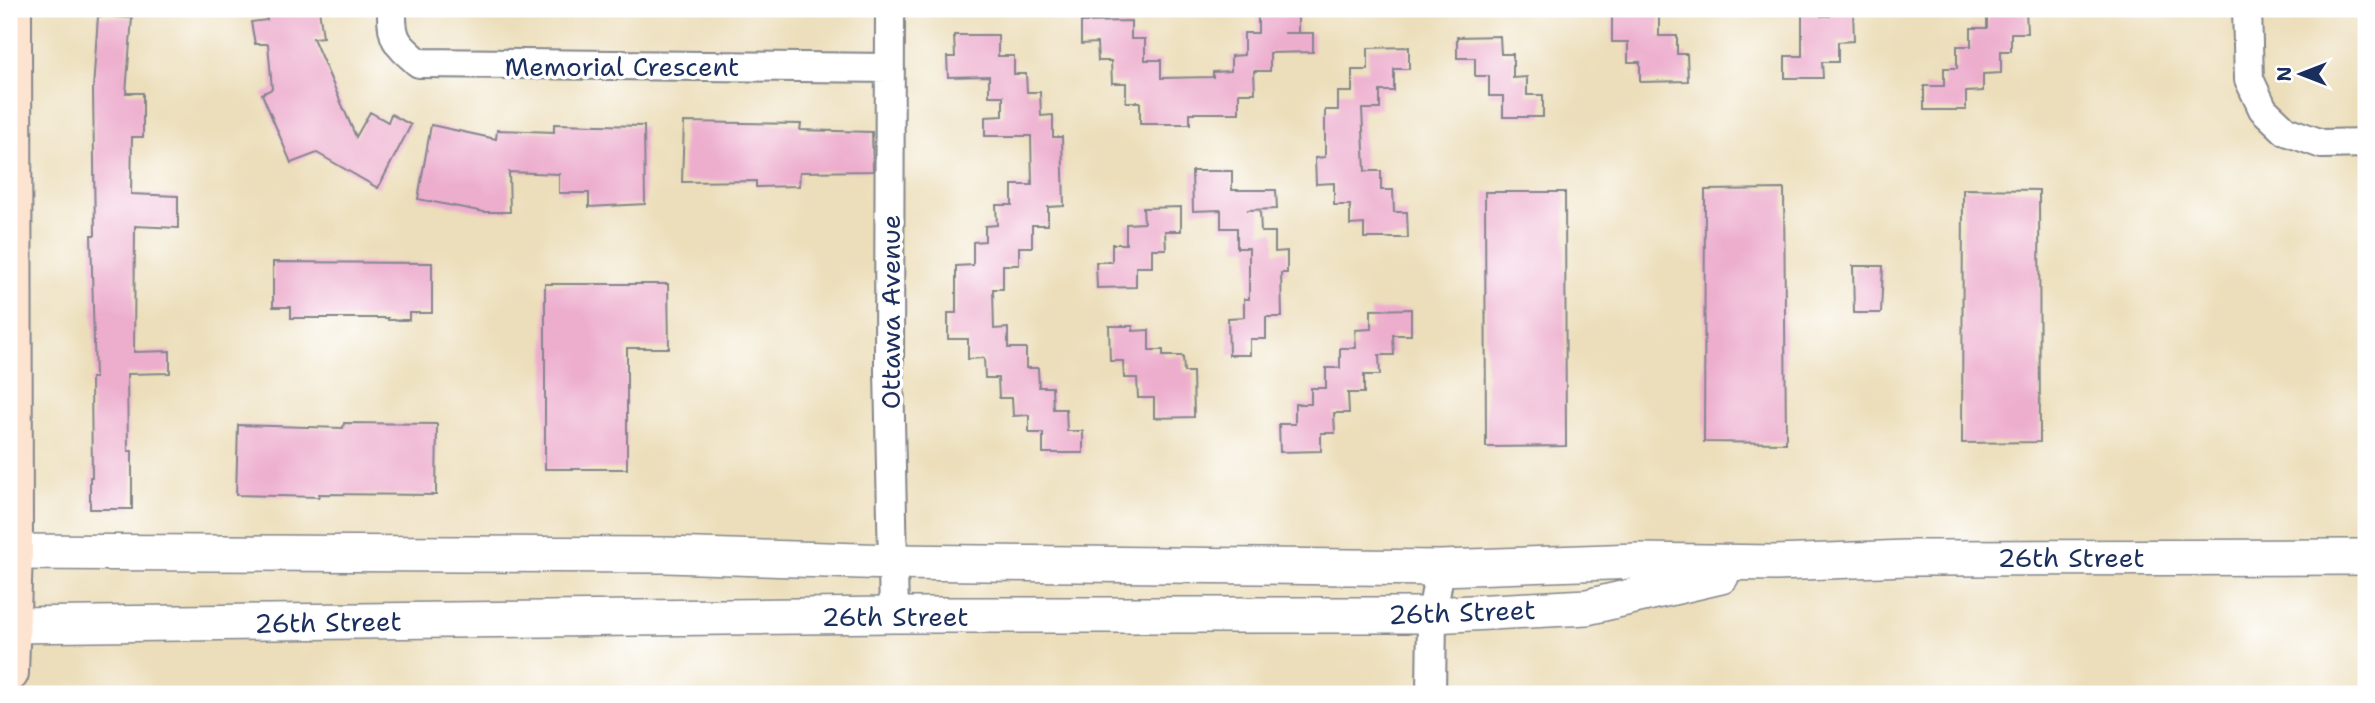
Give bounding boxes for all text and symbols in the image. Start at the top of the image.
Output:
north arrow [2266,38,2336,108]
street label: Memorial Crescent [505,49,739,84]
text: N [2272,66,2297,82]
street label: Ottawa Avenue [873,215,908,409]
street label: 26th Street [1997,540,2145,575]
street label: 26th Street [1388,592,1536,632]
street label: 26th Street [821,599,969,634]
street label: 26th Street [254,603,402,641]

